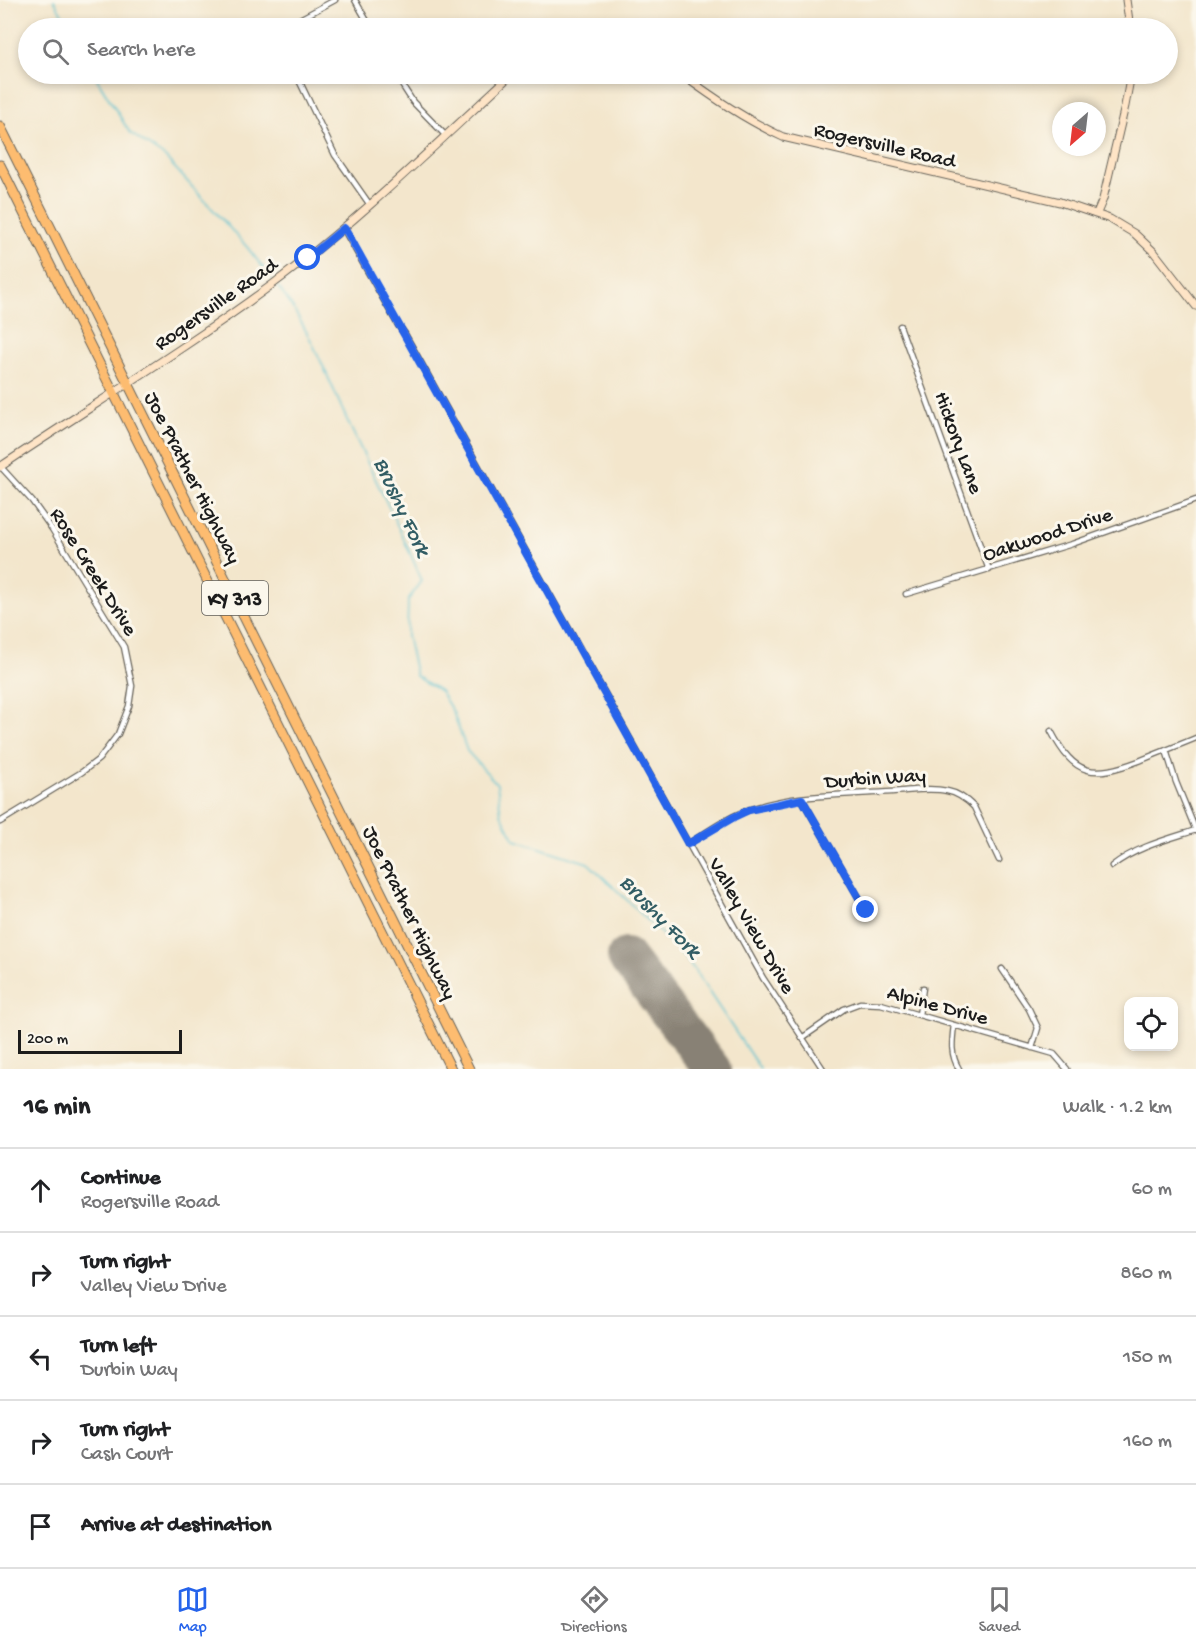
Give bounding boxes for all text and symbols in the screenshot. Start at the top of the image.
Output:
search box [18,18,1178,84]
icon: search [39,35,72,68]
text: Search here [87,38,195,64]
north arrow [1052,102,1106,156]
street label: Rogersville Road [811,119,959,176]
route start [294,244,320,270]
street label: Rogersville Road [151,253,285,358]
street label: Joe Prather Highway [137,388,245,569]
street label: Hickory Lane [927,389,987,499]
water label: Brushy Fork [366,454,435,563]
street label: Oakwood Drive [980,503,1117,569]
street label: Rose Creek Drive [43,504,142,642]
road number: KY 313 [202,581,268,615]
street label: Durbin Way [822,764,927,797]
street label: Joe Prather Highway [355,823,461,1004]
street label: Valley View Drive [700,853,800,1000]
water label: Brushy Fork [613,871,707,966]
route end [852,896,878,922]
street label: Alpine Drive [884,982,991,1033]
map controls [1124,997,1178,1051]
button: locate [1124,997,1178,1051]
scale bar [18,1027,182,1054]
text: 200 m [27,1031,68,1050]
text: 16 min [24,1093,90,1124]
text: Walk · 1.2 km [1063,1097,1172,1120]
text: Continue [81,1166,161,1192]
icon: ahead [24,1174,57,1207]
text: 60 m [1132,1179,1172,1202]
text: Rogersville Road [81,1192,219,1215]
text: Turn right [81,1250,169,1276]
icon: right [24,1258,57,1291]
text: 860 m [1121,1263,1172,1286]
text: Valley View Drive [81,1276,227,1299]
text: Turn left [81,1334,155,1360]
icon: left [24,1342,57,1375]
text: 150 m [1123,1347,1172,1370]
text: Durbin Way [81,1360,178,1383]
text: Turn right [81,1418,169,1444]
icon: right [24,1426,57,1459]
text: 160 m [1123,1431,1172,1454]
text: Cash Court [81,1444,172,1467]
icon: arrive [24,1510,57,1543]
text: Arrive at destination [81,1513,271,1539]
tab: Map [176,1583,209,1638]
tab: Directions [561,1583,627,1638]
tab: Saved [979,1583,1020,1638]

